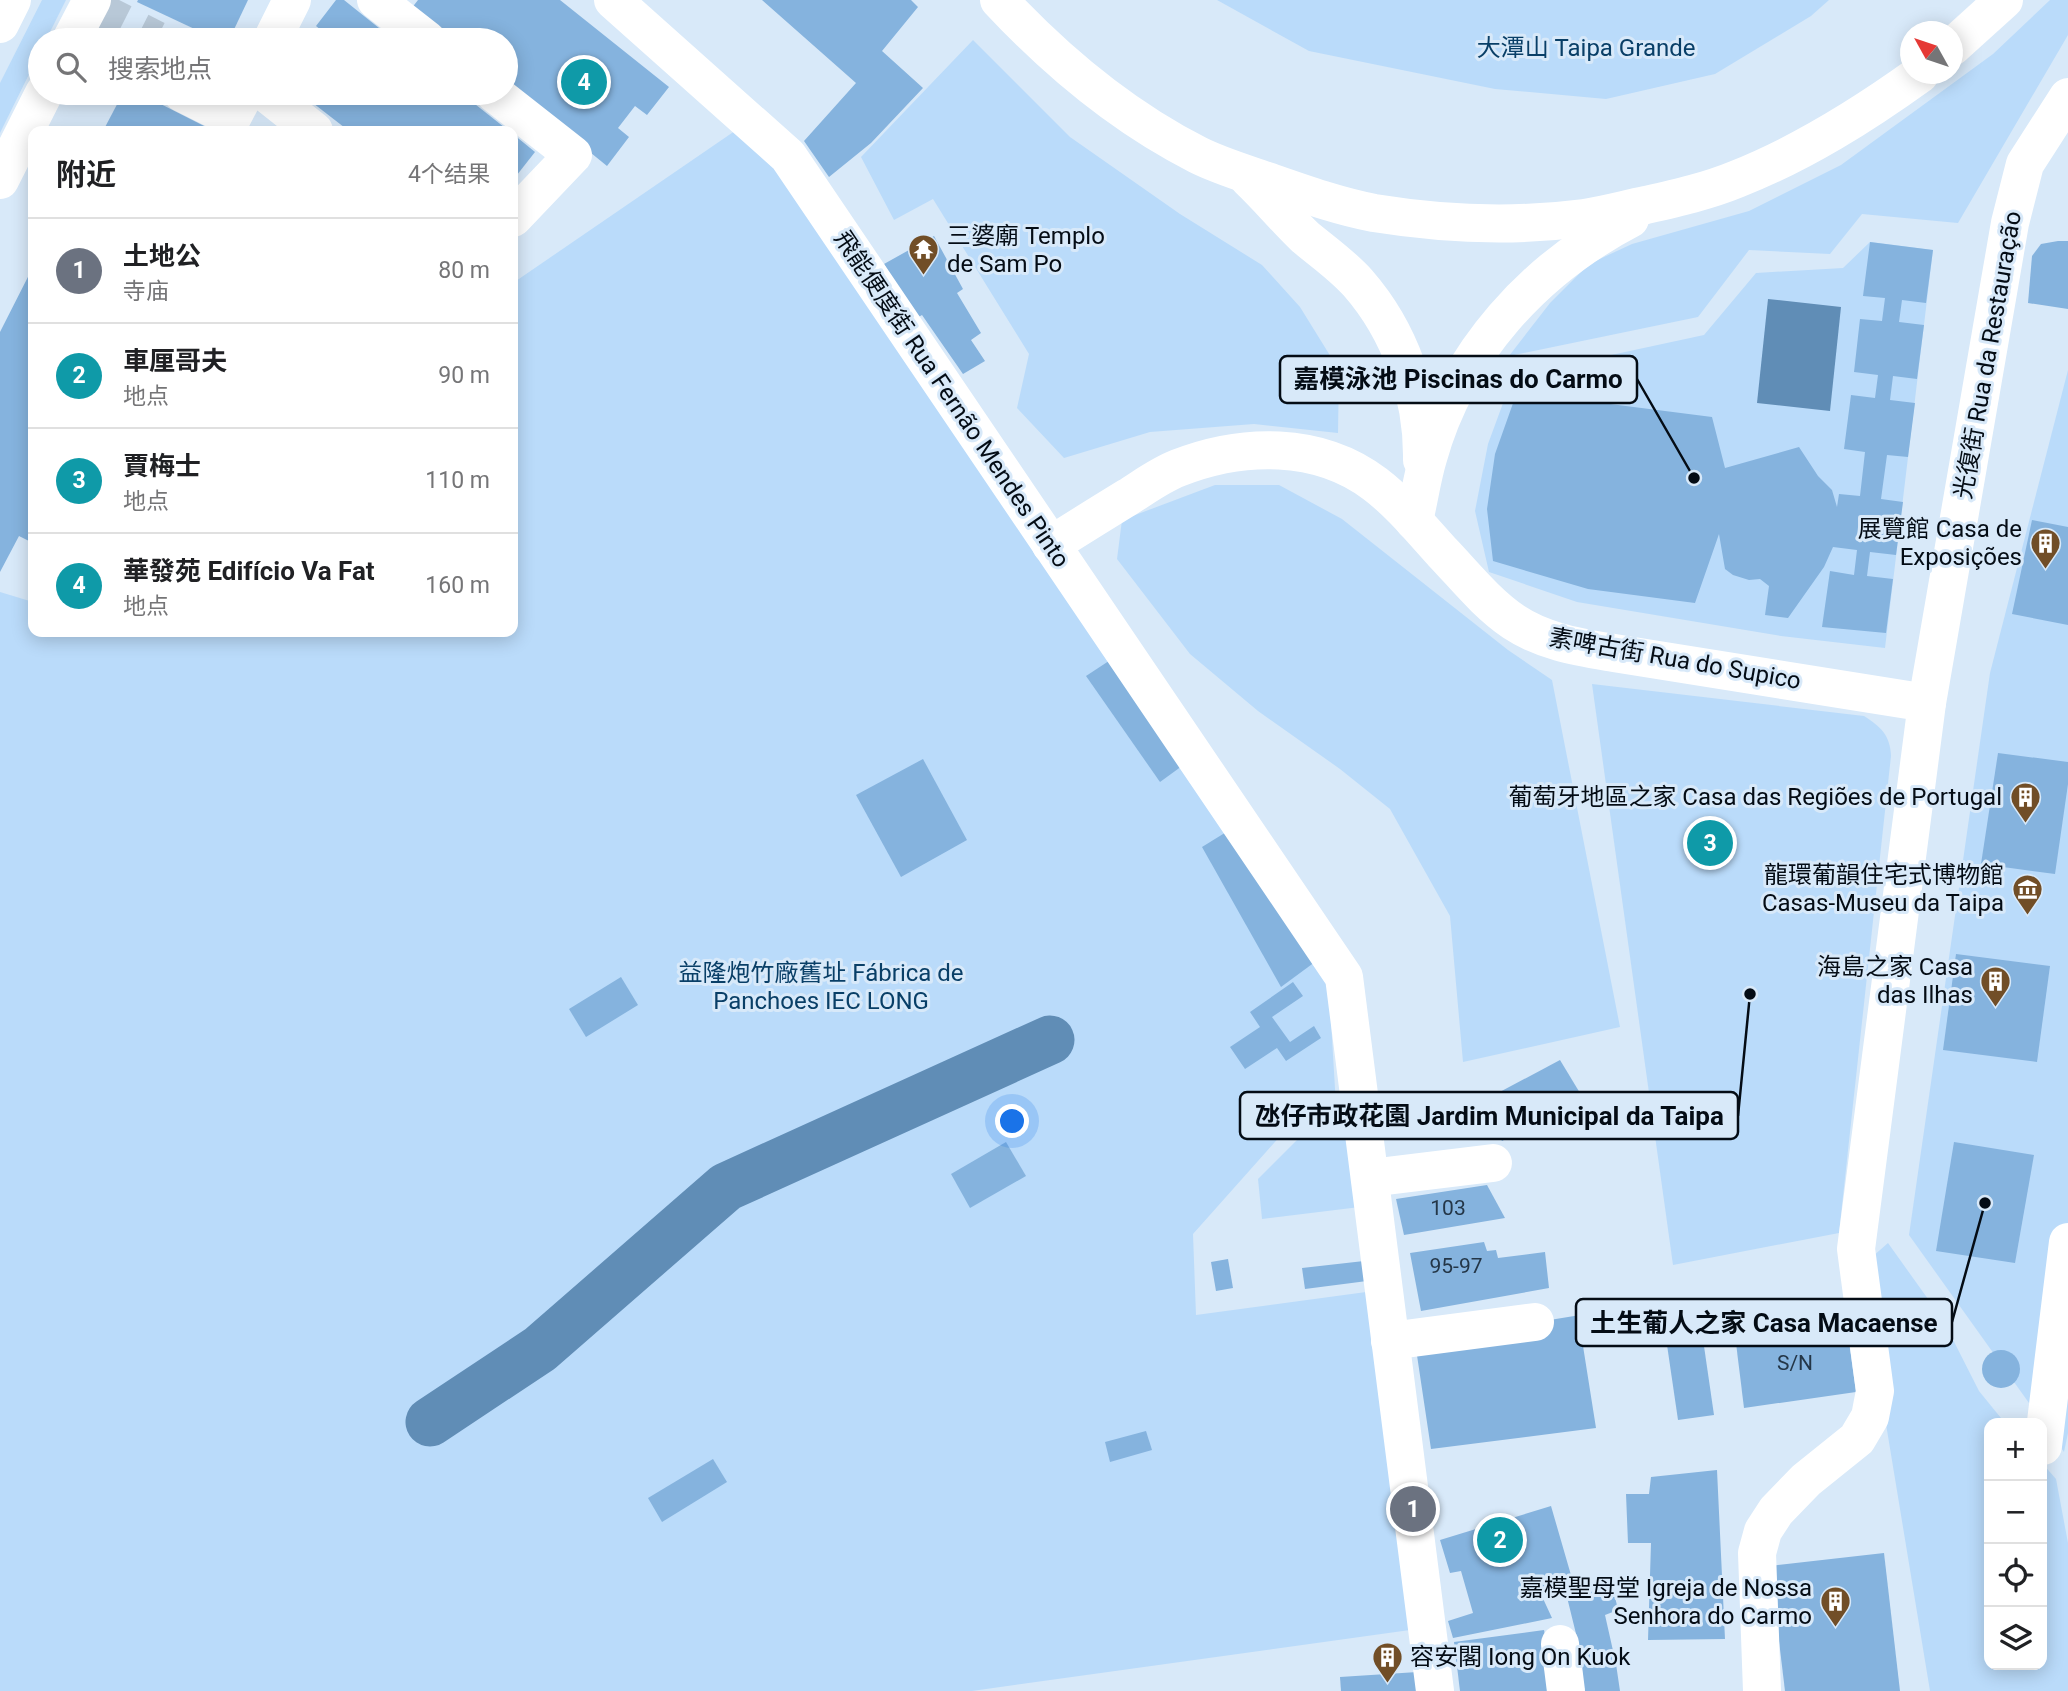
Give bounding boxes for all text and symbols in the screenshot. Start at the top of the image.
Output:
north arrow [1900,21,1963,84]
search box [28,28,518,105]
park label: 大潭山 Taipa Grande [1477,34,1695,62]
icon: search [52,48,90,86]
text: 搜索地点 [108,54,212,84]
pin: 4 [561,56,607,108]
text: 附近 [56,157,116,192]
text: 4个结果 [408,161,490,188]
street label: 光復街 Rua da Restauração [1949,209,2027,501]
place label: 三婆廟 Templo de Sam Po [947,222,1105,278]
street label: 飛能便度街 Rua Fernão Mendes Pinto [829,225,1075,573]
temple icon: 三婆廟 Templo de Sam Po [907,233,941,277]
text: 土地公 [123,241,201,271]
text: 1 [72,257,86,284]
text: 80 m [438,257,490,284]
text: 寺庙 [123,278,169,305]
text: 車厘哥夫 [123,346,227,376]
callout: 嘉模泳池 Piscinas do Carmo [1280,356,1637,403]
text: 2 [72,362,86,389]
text: 90 m [438,362,490,389]
text: 嘉模泳池 Piscinas do Carmo [1293,364,1623,394]
text: 地点 [123,383,169,410]
text: 賈梅士 [123,451,201,481]
text: 3 [72,467,86,494]
text: 110 m [425,467,490,494]
text: 地点 [123,488,169,515]
place label: 展覽館 Casa de Exposições [1858,515,2022,571]
building icon: 展覽館 Casa de Exposições [2028,526,2062,570]
text: 華發苑 Edifício Va Fat [123,556,375,586]
text: 4 [72,572,86,599]
text: 160 m [425,572,490,599]
text: 地点 [123,593,169,620]
street label: 素啤古街 Rua do Supico [1547,623,1803,695]
building icon: 葡萄牙地區之家 Casa das Regiões de Portugal [2008,780,2042,824]
place label: 葡萄牙地區之家 Casa das Regiões de Portugal [1508,783,2002,811]
pin: 3 [1687,817,1733,869]
place label: 龍環葡韻住宅式博物館 Casas-Museu da Taipa [1762,861,2004,917]
museum icon: 龍環葡韻住宅式博物館 Casas-Museu da Taipa [2010,872,2044,916]
place label: 海島之家 Casa das Ilhas [1817,953,1973,1009]
park label: 益隆炮竹廠舊址 Fábrica de Panchoes IEC LONG [678,959,964,1015]
building icon: 海島之家 Casa das Ilhas [1979,964,2013,1008]
callout: 氹仔市政花園 Jardim Municipal da Taipa [1240,1092,1738,1139]
text: 氹仔市政花園 Jardim Municipal da Taipa [1254,1101,1724,1131]
your location [995,1104,1029,1138]
house number: 103 [1430,1196,1466,1220]
house number: 95-97 [1429,1254,1483,1278]
callout: 土生葡人之家 Casa Macaense [1576,1299,1952,1346]
text: 土生葡人之家 Casa Macaense [1590,1308,1938,1338]
house number: S/N [1777,1351,1813,1375]
map controls [1984,1418,2047,1670]
button: + [1984,1418,2047,1481]
button: − [1984,1481,2047,1544]
pin: 1 [1390,1483,1436,1535]
pin: 2 [1477,1514,1523,1566]
button: locate [1984,1544,2047,1607]
place label: 嘉模聖母堂 Igreja de Nossa Senhora do Carmo [1520,1574,1812,1630]
building icon: 嘉模聖母堂 Igreja de Nossa Senhora do Carmo [1818,1585,1852,1629]
button: layers [1984,1607,2047,1670]
building icon: 容安閣 Iong On Kuok [1370,1640,1404,1684]
place label: 容安閣 Iong On Kuok [1410,1643,1631,1671]

